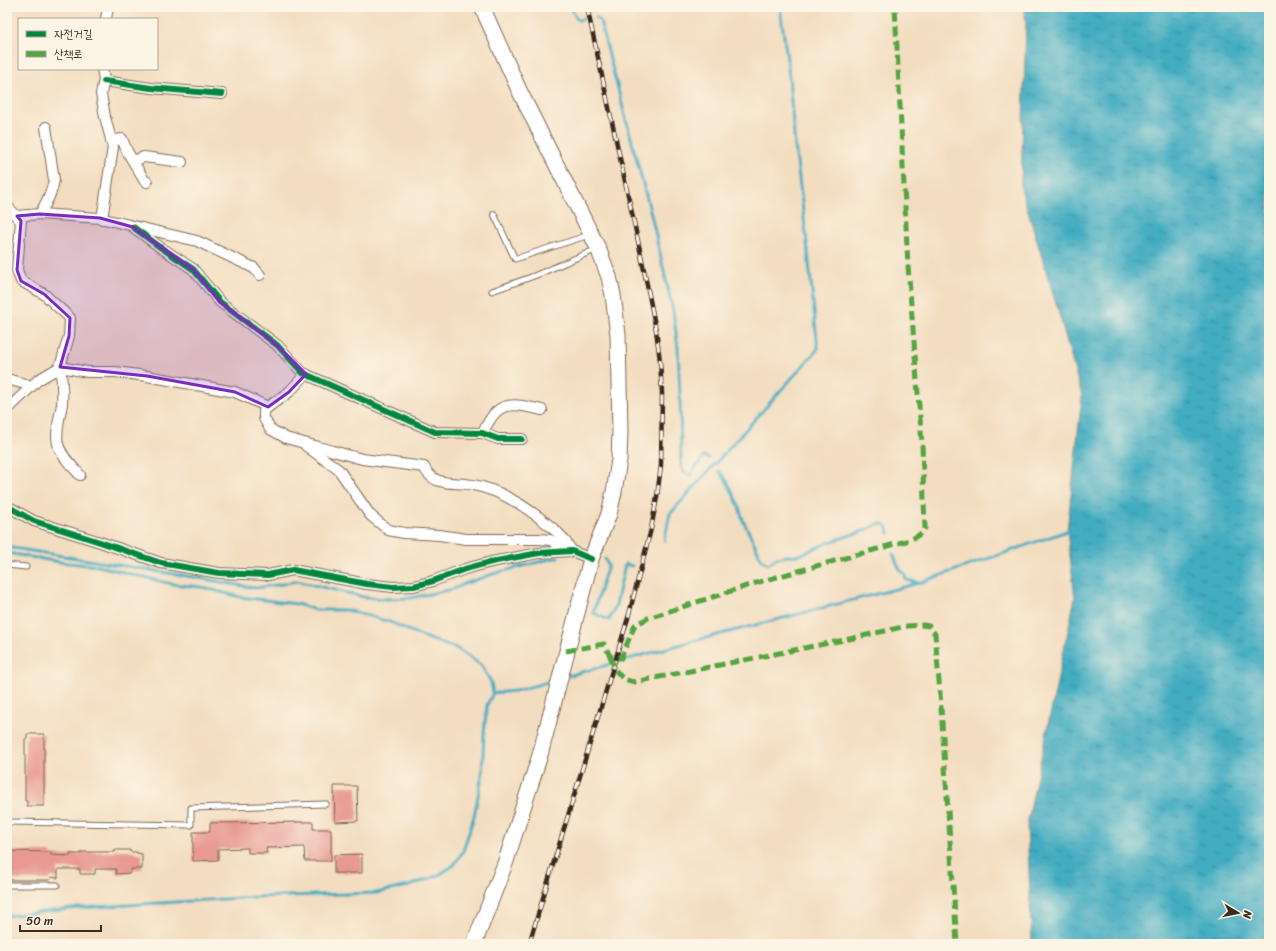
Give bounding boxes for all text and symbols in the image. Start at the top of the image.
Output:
legend [18,18,158,70]
text: 자전거길 [54,23,93,45]
text: 산책로 [54,43,83,65]
north arrow [1218,893,1258,933]
scale bar [20,907,101,933]
text: N [1237,908,1258,920]
text: 50 m [26,910,53,932]

